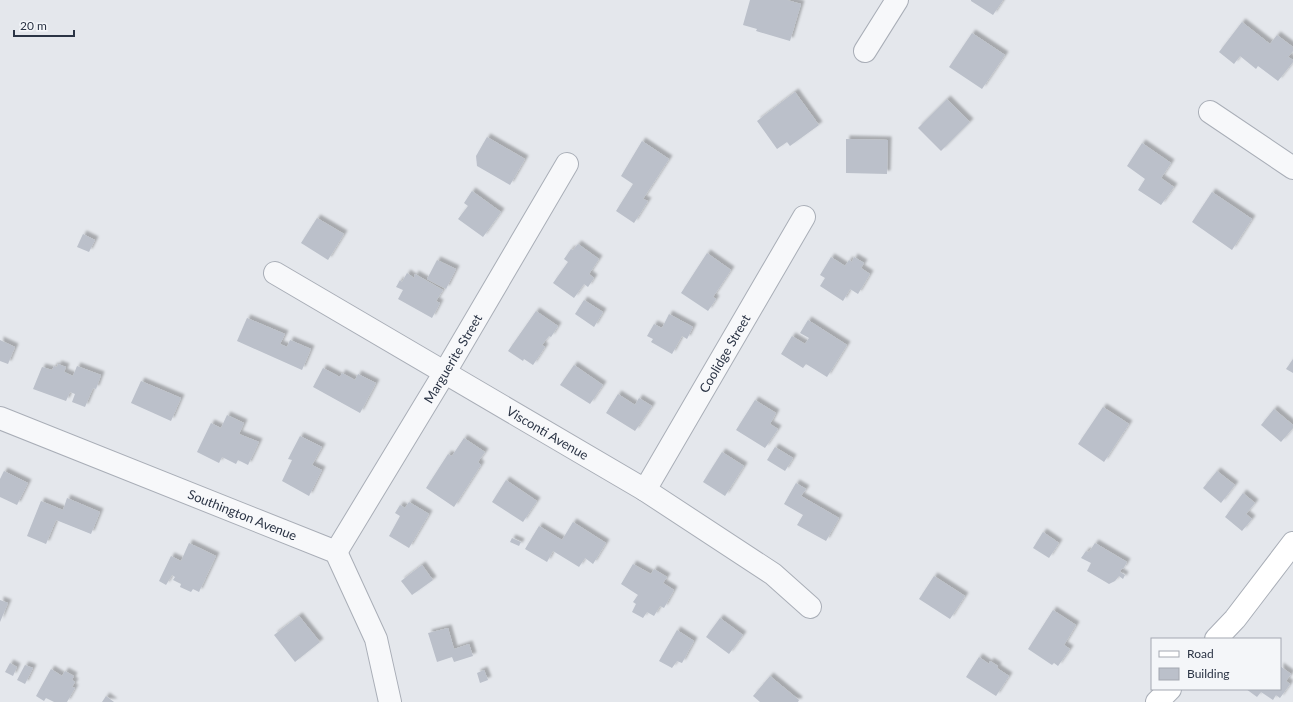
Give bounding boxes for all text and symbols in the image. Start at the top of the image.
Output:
scale bar [14,12,74,38]
text: 20 m [20,18,47,33]
street label: Marguerite Street [420,311,485,406]
street label: Coolidge Street [695,311,754,395]
street label: Visconti Avenue [504,403,592,463]
street label: Southington Avenue [186,486,299,544]
legend [1151,638,1281,690]
text: Road [1187,646,1214,661]
text: Building [1187,666,1230,681]

